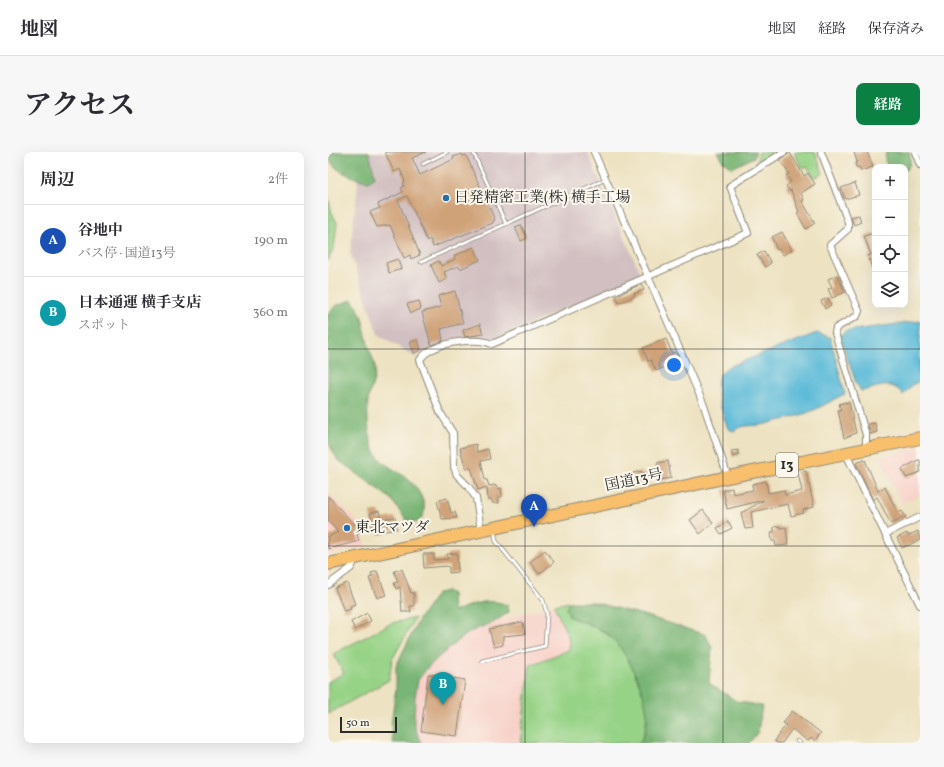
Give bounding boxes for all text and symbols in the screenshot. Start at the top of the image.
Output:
text: 地図 [20,17,58,43]
text: 地図 [768,20,796,39]
text: 経路 [818,20,846,39]
text: 保存済み [868,20,924,39]
button: 経路 [856,83,920,125]
text: アクセス [24,87,135,126]
map controls [872,164,908,308]
button: + [872,164,908,200]
text: 周辺 [40,169,74,192]
text: 2件 [268,171,288,189]
place label: 日発精密工業(株) 横手工場 [454,188,631,209]
marker: 日発精密工業(株) 横手工場 [441,193,451,203]
button: − [872,200,908,236]
text: 谷地中 [78,221,123,242]
text: A [48,232,58,250]
text: 190 m [254,232,288,250]
button: locate [872,236,908,272]
text: バス停 · 国道13号 [78,245,175,263]
button: layers [872,272,908,308]
text: 日本通運 横手支店 [78,293,201,314]
text: B [49,304,57,322]
text: 360 m [253,304,288,322]
text: スポット [78,317,130,335]
your location [664,355,684,375]
road number: 13 [776,453,798,477]
street label: 国道13号 [603,465,665,497]
pin: A [521,494,547,527]
place label: 東北マツダ [355,518,429,539]
marker: 東北マツダ [342,523,352,533]
pin: B [430,672,456,705]
scale bar [340,715,397,734]
text: 50 m [346,716,370,731]

